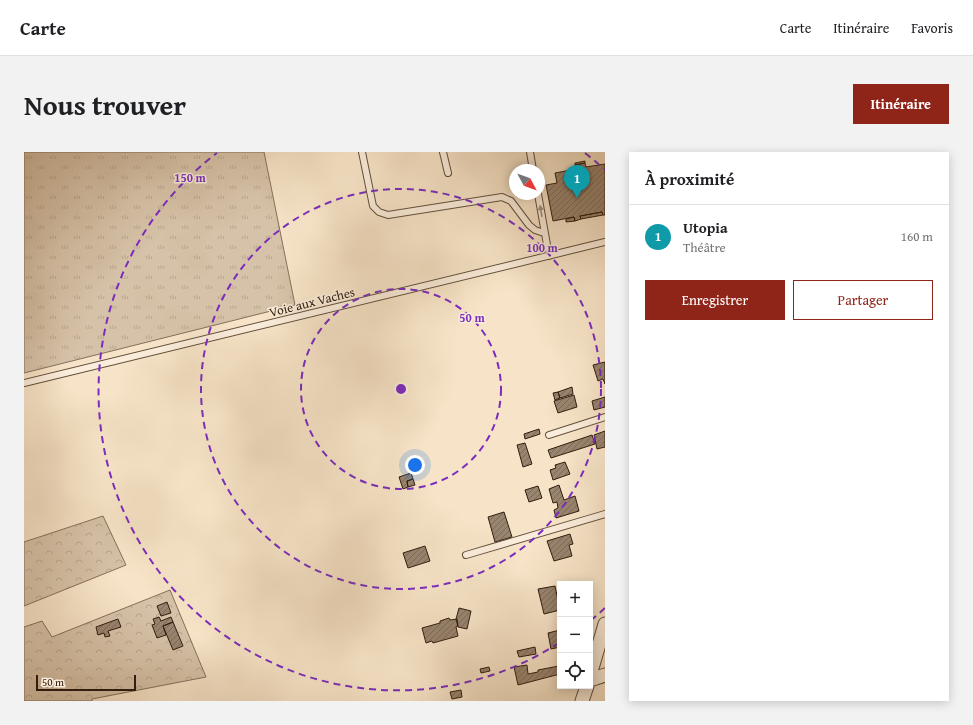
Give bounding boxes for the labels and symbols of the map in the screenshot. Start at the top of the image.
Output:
north arrow [509,164,545,200]
pin: 1 [564,165,590,198]
text: 150 m [174,169,207,186]
one-way arrow [537,205,543,217]
text: 100 m [526,239,559,256]
street label: Voie aux Vaches [267,282,357,322]
text: 50 m [459,309,485,326]
centre of rings [394,382,408,396]
your location [405,455,425,475]
scale bar [36,673,136,692]

